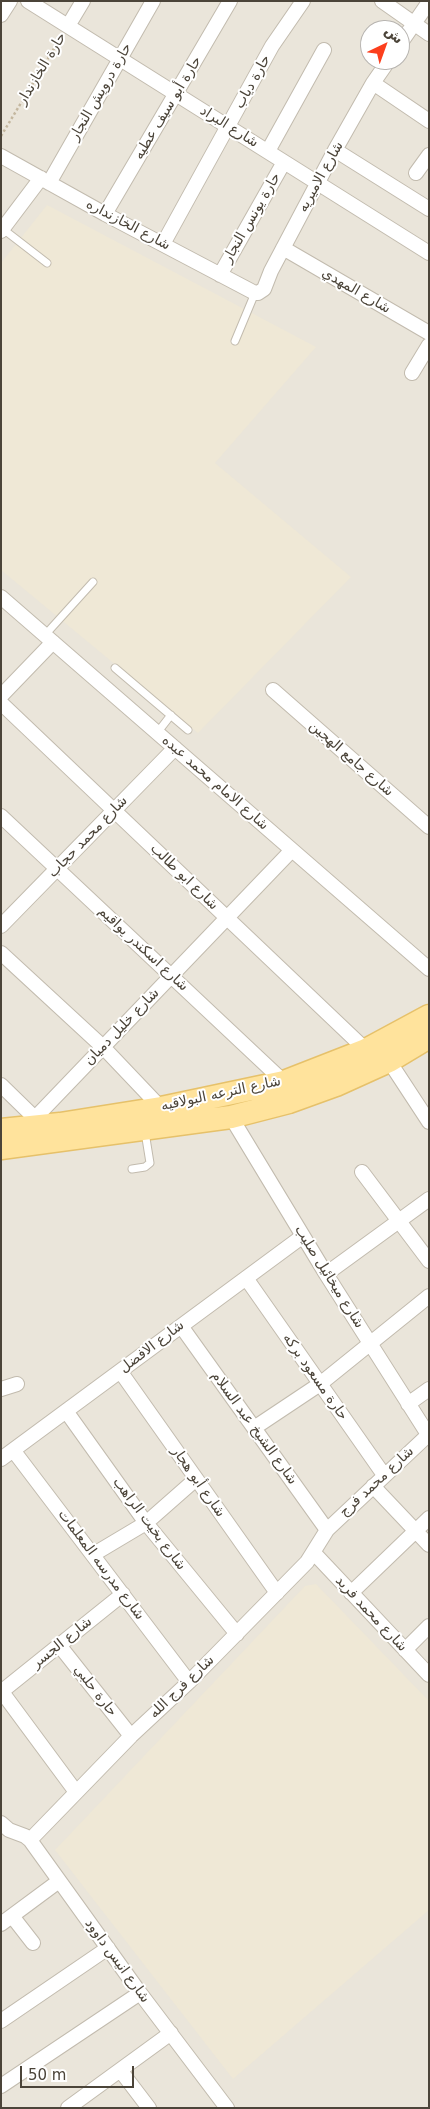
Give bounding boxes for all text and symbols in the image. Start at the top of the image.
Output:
north arrow [360,20,410,70]
text: ش [382,22,407,47]
street label: حارة الخازندار [14,30,70,108]
street label: حارة درويش النجار [66,40,136,144]
street label: حارة دياب [231,52,275,112]
street label: حارة أبو سيف عطيه [131,53,205,163]
street label: شارع البراد [197,102,261,152]
street label: شارع الاميريه [295,139,347,215]
street label: حارة يونس النجار [219,170,285,266]
street label: شارع الخازنداره [83,196,173,254]
street label: شارع المهدي [319,265,393,317]
street label: شارع جامع الهجين [305,718,397,800]
street label: شارع الامام محمد عبده [158,732,272,834]
street label: شارع محمد حجاب [45,793,131,881]
street label: شارع ابو طالب [146,840,222,914]
street label: شارع اسكندر يواقيم [95,903,191,995]
street label: شارع خليل دميان [81,985,163,1069]
street label: شارع الترعه البولاقيه [160,1073,282,1115]
street label: شارع ميخائيل صليب [291,1222,367,1332]
street label: شارع الافضل [116,1317,188,1377]
street label: حارة مسعود بركه [279,1330,351,1424]
street label: شارع الشيخ عبد السلام [207,1368,301,1488]
street label: شارع أبو هجار [167,1443,229,1521]
street label: شارع محمد فرج [336,1443,418,1521]
street label: شارع بخيت الراهب [109,1474,189,1574]
street label: شارع مدرسه المعلمات [54,1506,148,1624]
street label: شارع محمد فريد [332,1573,410,1655]
street label: شارع الجسر [28,1614,96,1672]
street label: شارع فرج الله [146,1652,218,1722]
street label: حارة حلبي [70,1662,120,1720]
street label: شارع انيس داوود [81,1916,153,2006]
scale bar [22,2056,136,2088]
text: 50 m [28,2066,66,2084]

